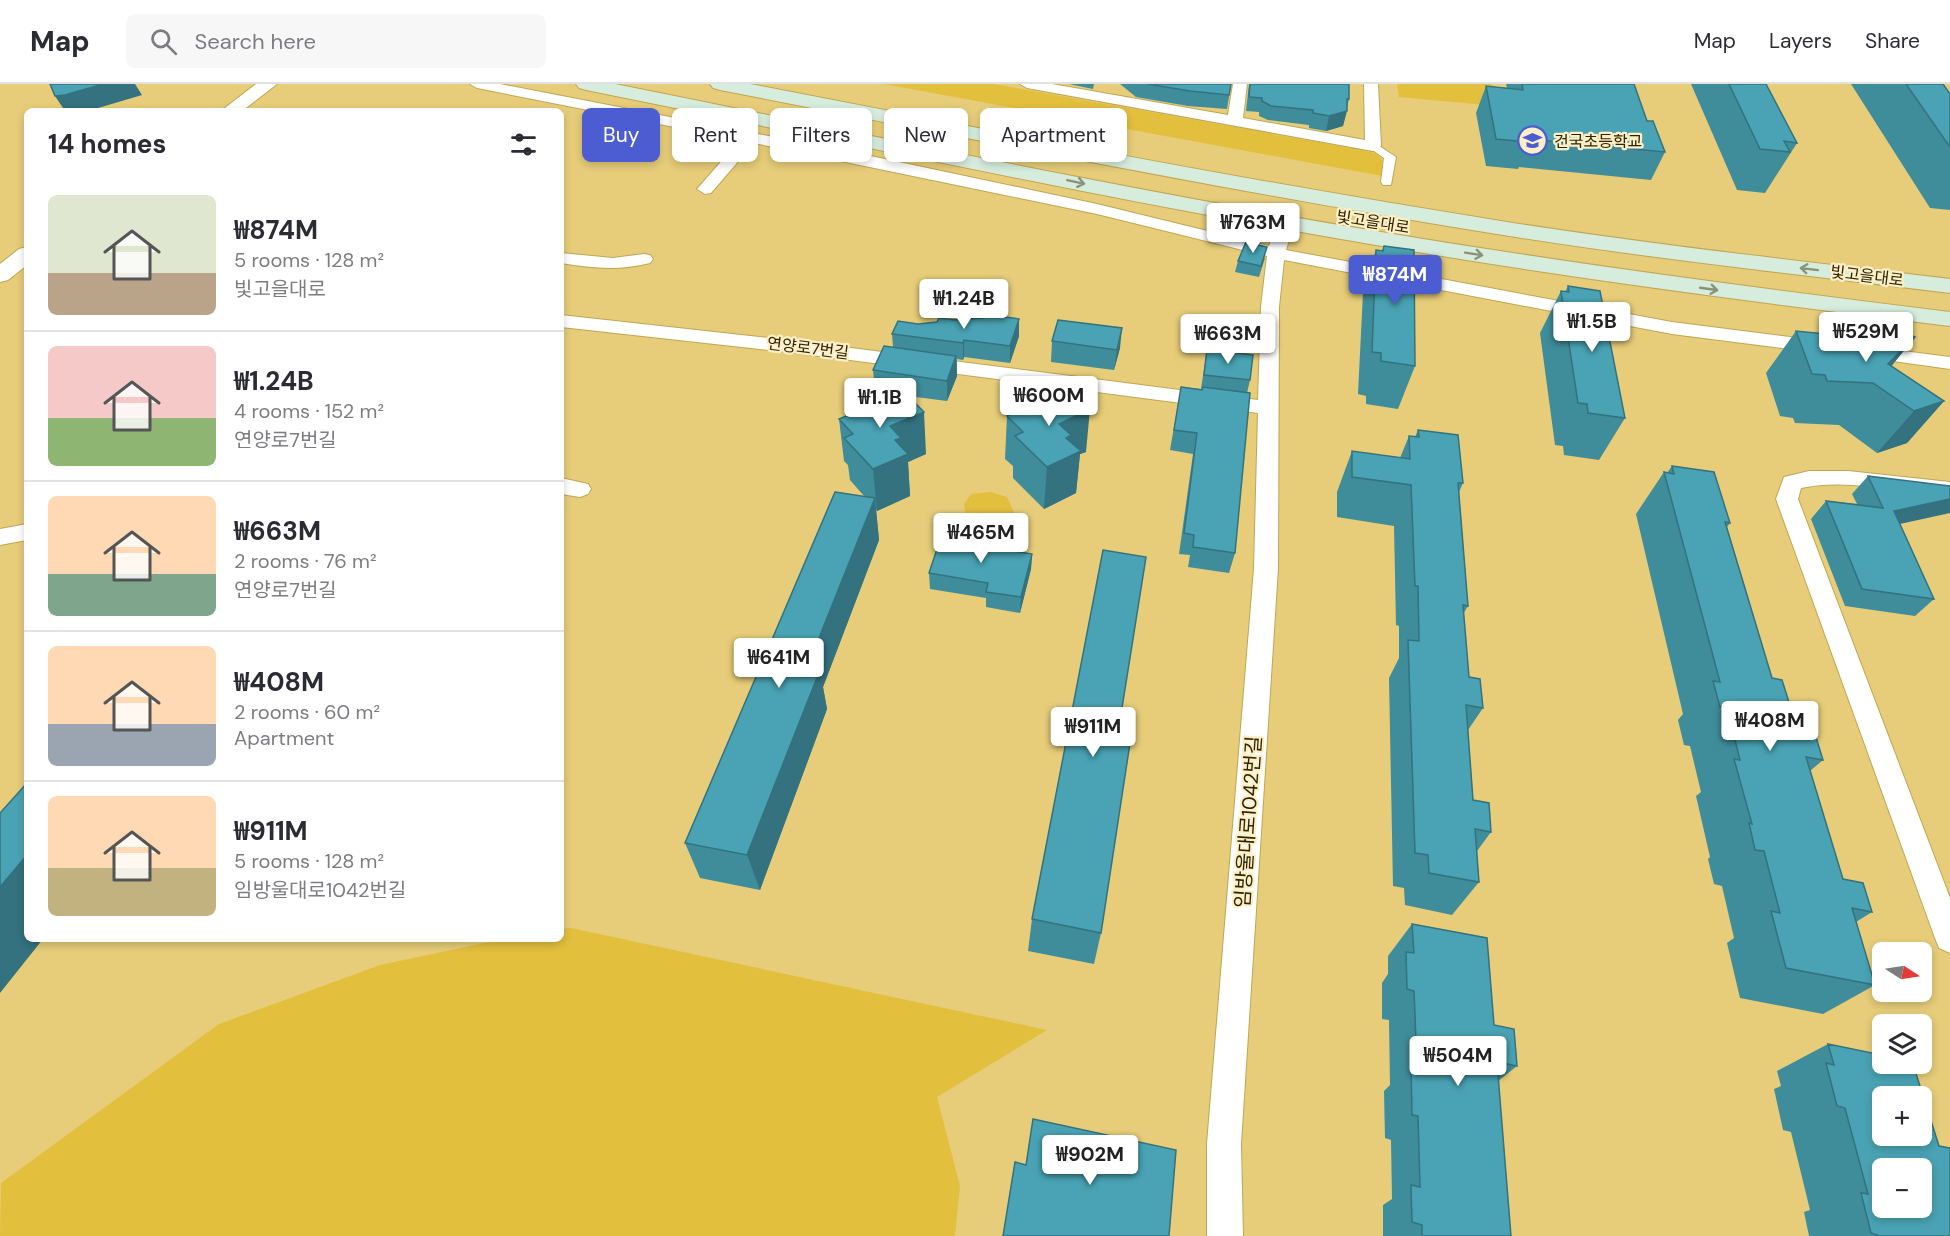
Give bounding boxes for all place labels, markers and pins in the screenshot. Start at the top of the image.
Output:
school or university icon: 건국초등학교 [1517,125,1549,157]
place label: 건국초등학교 [1554,131,1642,152]
pin: ₩763M [1211,203,1295,254]
pin: ₩874M [1353,255,1437,306]
pin: ₩1.24B [915,279,1013,330]
pin: ₩1.5B [1550,302,1634,353]
pin: ₩529M [1824,312,1908,363]
pin: ₩663M [1186,314,1270,365]
pin: ₩600M [1007,376,1091,427]
pin: ₩1.1B [838,378,922,429]
pin: ₩465M [939,513,1023,564]
pin: ₩641M [737,638,821,689]
pin: ₩408M [1728,701,1812,752]
pin: ₩911M [1051,707,1135,758]
pin: ₩504M [1416,1036,1500,1087]
pin: ₩902M [1048,1135,1132,1186]

